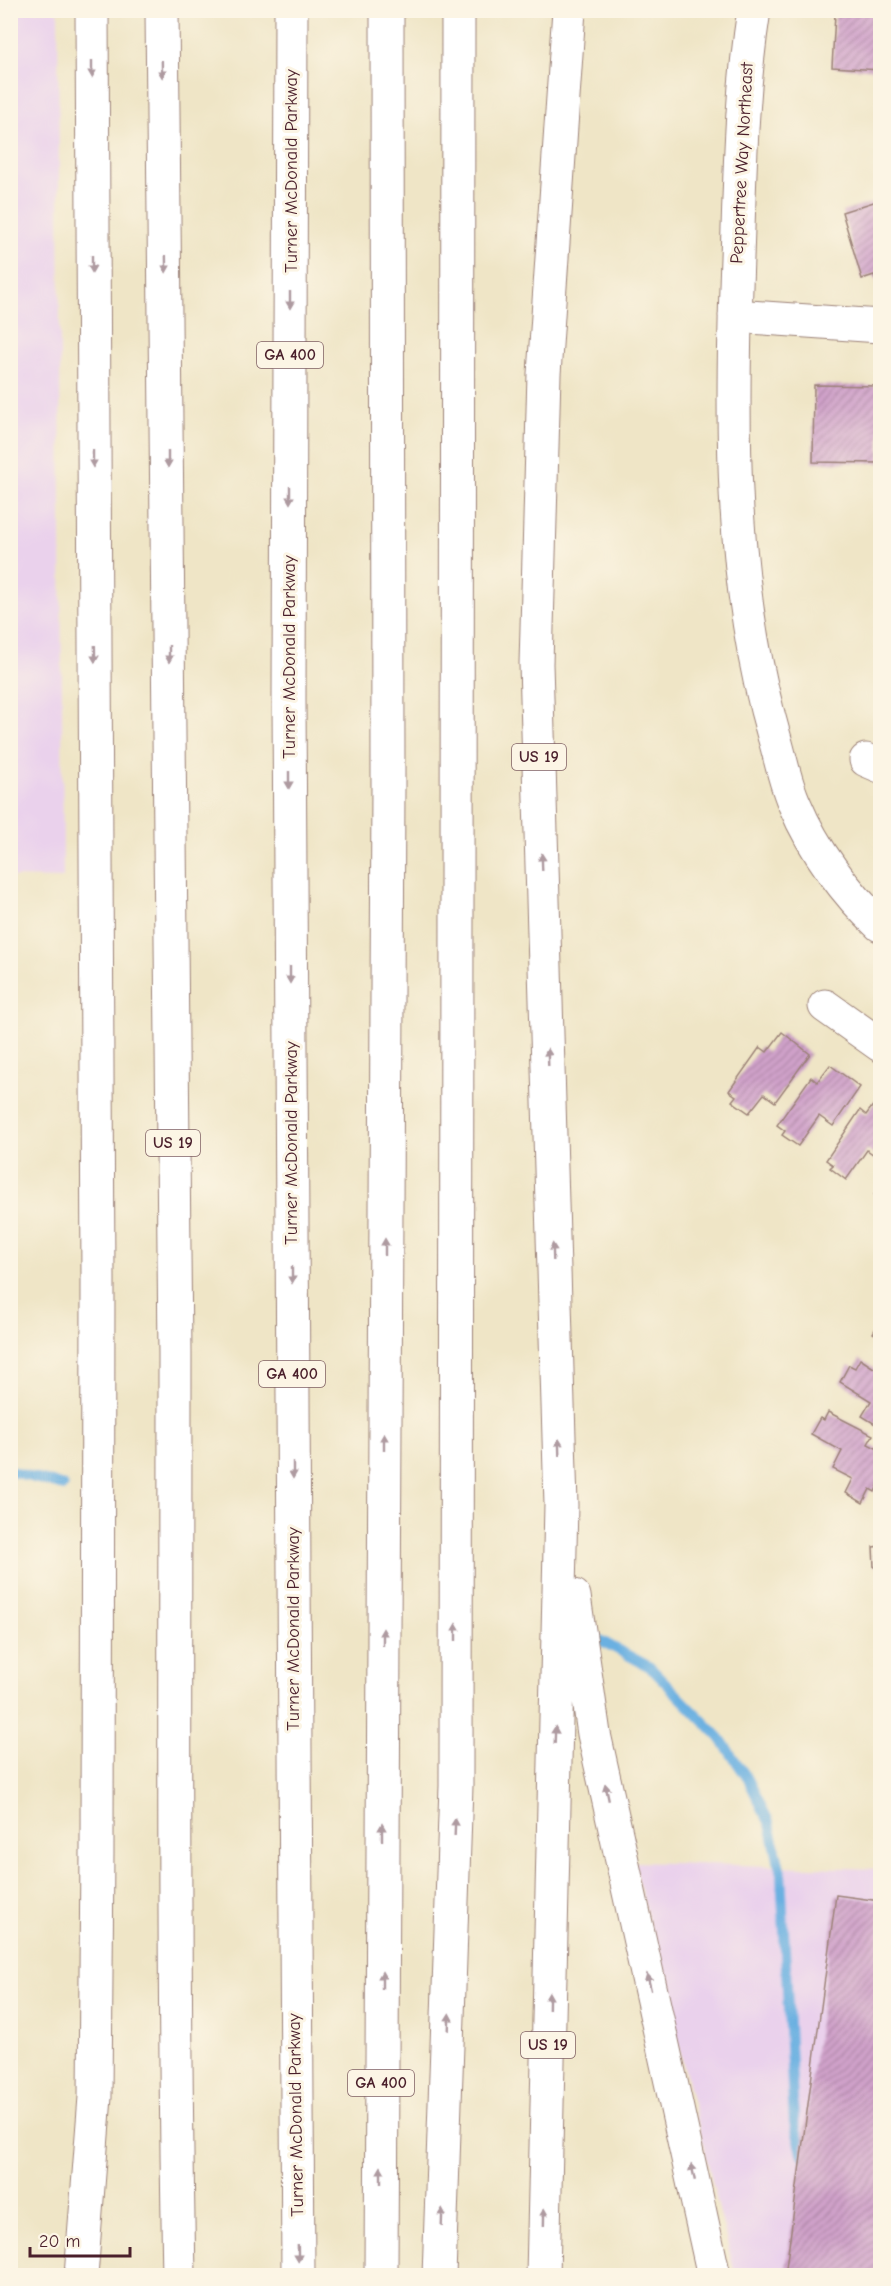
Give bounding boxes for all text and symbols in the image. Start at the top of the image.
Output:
one-way arrow [87,59,97,78]
one-way arrow [158,59,167,78]
street label: Peppertree Way Northeast [726,61,758,264]
street label: Turner McDonald Parkway [281,68,302,273]
one-way arrow [87,254,97,273]
one-way arrow [161,254,170,273]
one-way arrow [285,290,295,309]
road number: GA 400 [257,342,323,368]
one-way arrow [88,449,98,468]
one-way arrow [163,449,173,468]
one-way arrow [285,485,294,504]
street label: Turner McDonald Parkway [279,554,300,759]
one-way arrow [90,644,100,663]
one-way arrow [164,644,174,663]
road number: US 19 [512,744,566,770]
one-way arrow [284,770,294,789]
one-way arrow [537,852,546,871]
one-way arrow [285,965,295,984]
street label: Turner McDonald Parkway [281,1040,302,1245]
one-way arrow [543,1047,552,1066]
road number: US 19 [146,1130,200,1156]
one-way arrow [380,1238,390,1257]
one-way arrow [549,1242,558,1261]
one-way arrow [287,1265,297,1284]
road number: GA 400 [259,1361,325,1387]
one-way arrow [379,1433,389,1452]
one-way arrow [554,1437,564,1456]
one-way arrow [288,1460,298,1479]
street label: Turner McDonald Parkway [283,1526,304,1731]
one-way arrow [451,1623,461,1642]
one-way arrow [379,1628,388,1647]
one-way arrow [550,1726,559,1745]
one-way arrow [601,1783,611,1801]
one-way arrow [450,1818,460,1837]
one-way arrow [378,1823,387,1842]
one-way arrow [377,1971,387,1990]
one-way arrow [644,1972,653,1991]
one-way arrow [544,1992,553,2011]
street label: Turner McDonald Parkway [284,2012,308,2217]
one-way arrow [444,2013,454,2032]
road number: US 19 [521,2032,575,2058]
road number: GA 400 [348,2070,414,2096]
one-way arrow [688,2162,697,2181]
one-way arrow [376,2166,386,2185]
one-way arrow [438,2208,447,2227]
one-way arrow [539,2208,549,2227]
scale bar [30,2220,130,2258]
text: 20 m [39,2231,80,2252]
one-way arrow [293,2243,303,2262]

